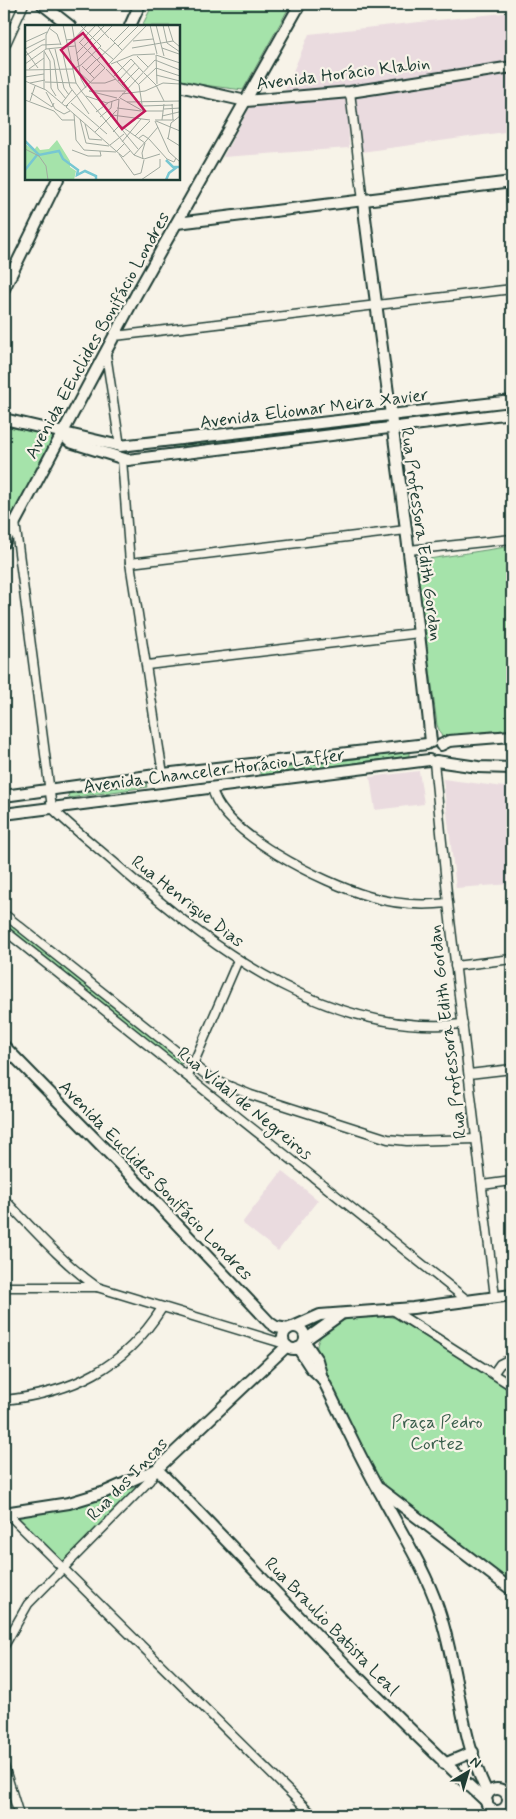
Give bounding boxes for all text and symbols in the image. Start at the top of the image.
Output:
inset map [25,25,180,180]
street label: Avenida Horácio Klabin [255,51,431,97]
street label: Avenida EEuclides Bonifácio Londres [20,208,176,463]
street label: Avenida Eliomar Meira Xavier [198,383,430,435]
street label: Rua Professora Edith Gordan [394,426,448,643]
street label: Avenida Chanceler Horácio Laffer [82,743,347,799]
street label: Rua Henrique Dias [126,850,249,953]
street label: Rua Professora Edith Gordan [423,923,473,1140]
street label: Rua Vidal de Negreiros [171,1042,317,1167]
street label: Avenida Euclides Bonifácio Londres [53,1075,258,1286]
park label: Praça Pedro Cortez [391,1411,483,1456]
street label: Rua dos Incas [82,1433,174,1527]
street label: Rua Braulio Batista Leal [259,1552,404,1701]
north arrow [444,1746,494,1796]
text: N [466,1753,485,1773]

